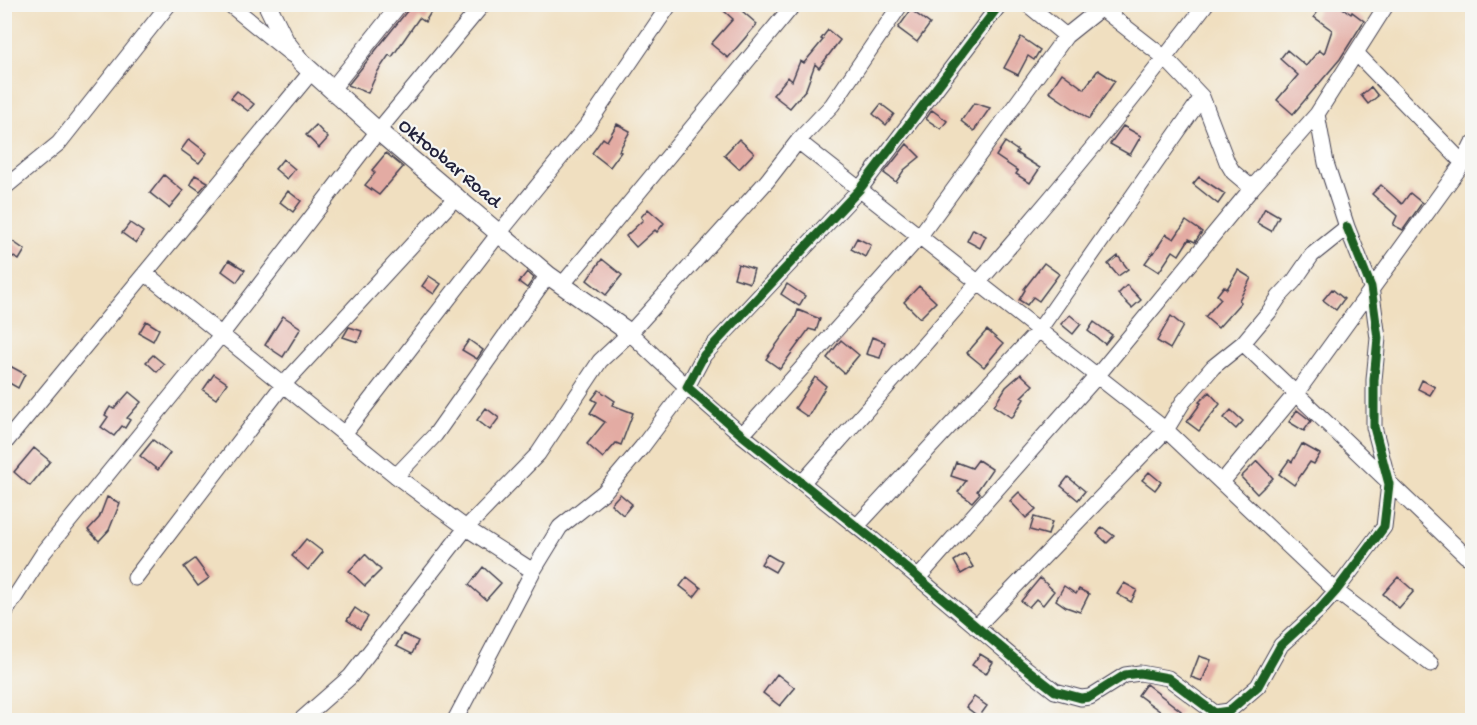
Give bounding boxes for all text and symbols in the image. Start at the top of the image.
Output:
street label: Oktoobar Road [393,115,507,216]

